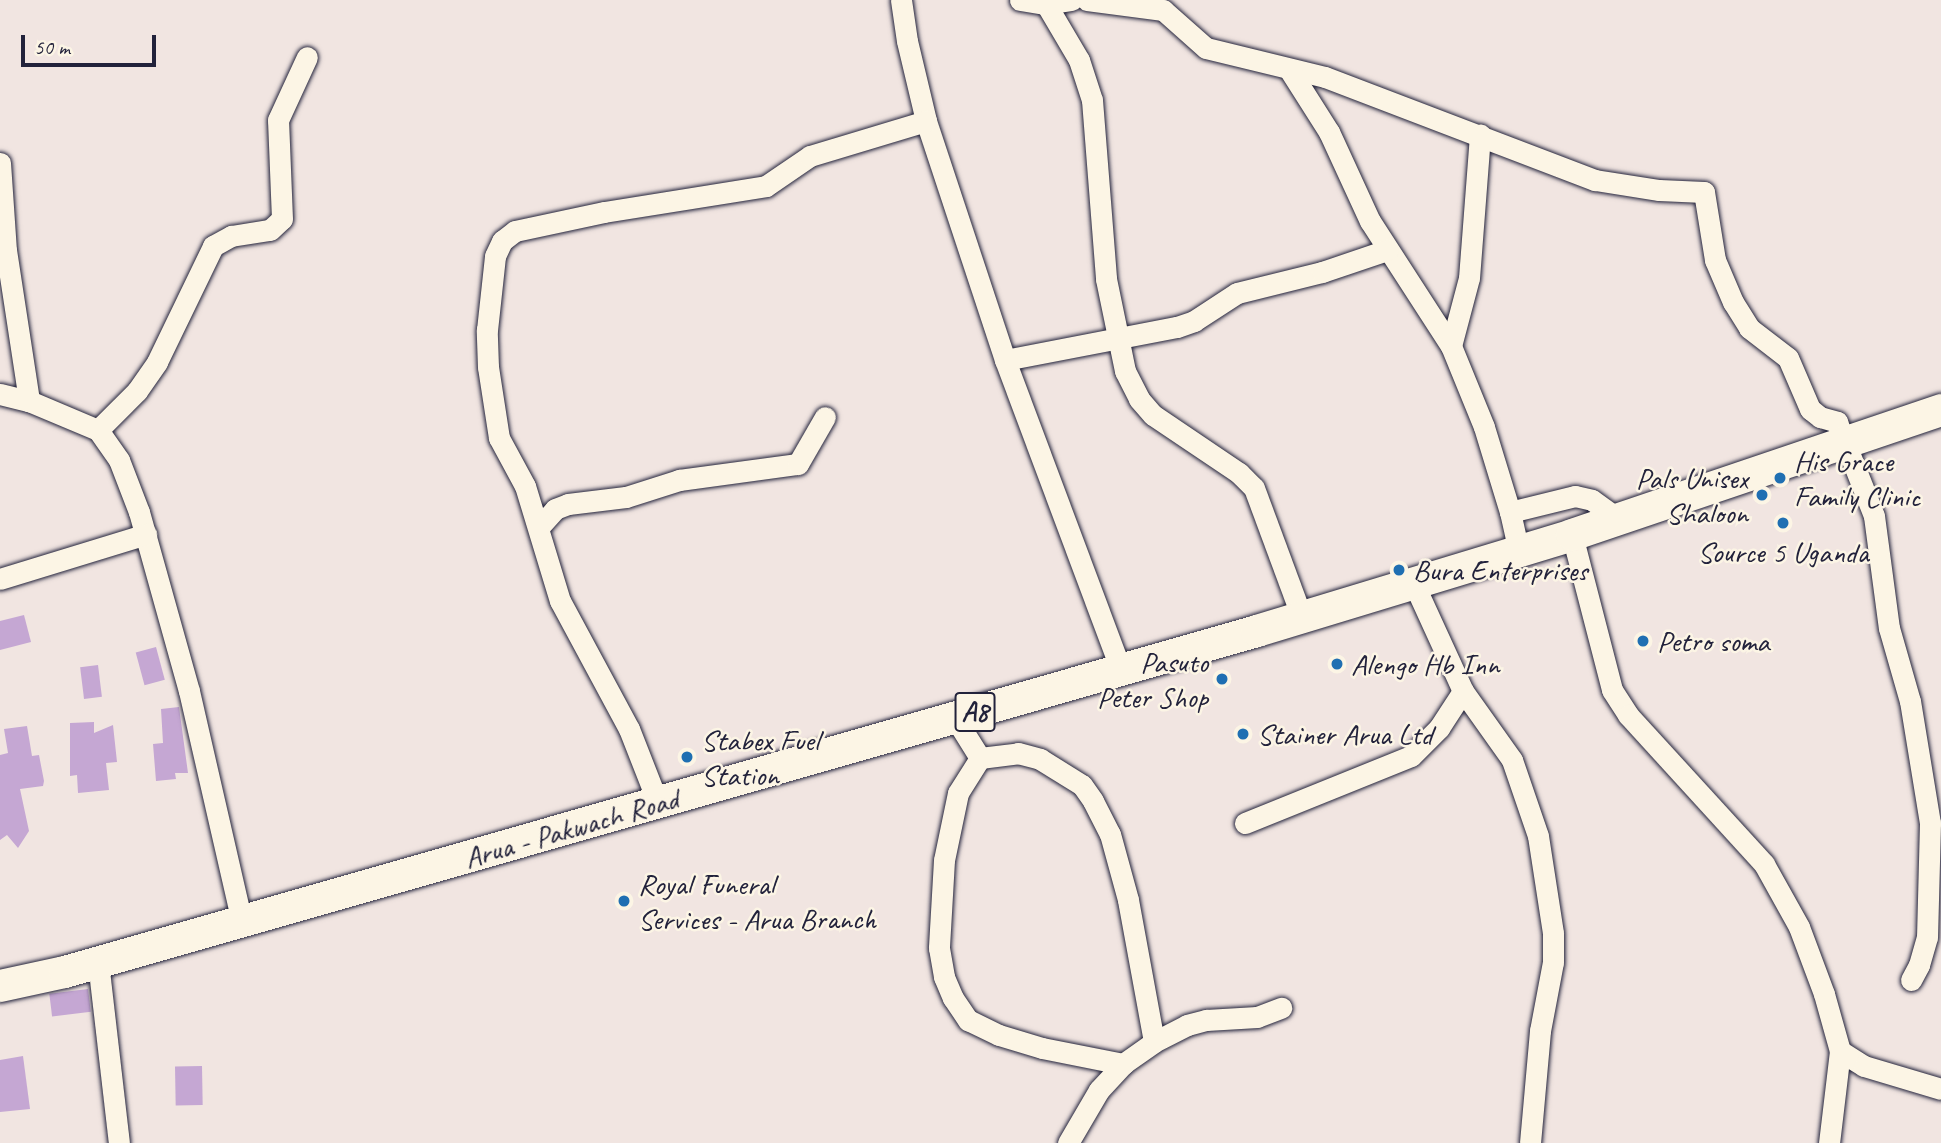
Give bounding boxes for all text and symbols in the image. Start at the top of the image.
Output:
scale bar [24,21,159,65]
text: 50 m [34,34,70,60]
place label: His Grace Family Clinic [1794,443,1920,514]
place label: Pals Unisex Shaloon [1636,460,1748,530]
marker: His Grace Family Clinic [1772,470,1788,486]
marker: Pals Unisex Shaloon [1754,487,1770,503]
marker: Source 5 Uganda [1775,515,1791,531]
place label: Source 5 Uganda [1698,534,1868,570]
place label: Bura Enterprises [1413,552,1588,588]
marker: Bura Enterprises [1391,562,1407,578]
place label: Petro soma [1657,623,1770,659]
marker: Petro soma [1635,633,1651,649]
place label: Pasuto Peter Shop [1096,644,1208,714]
place label: Alengo Hb Inn [1351,646,1499,682]
marker: Alengo Hb Inn [1329,656,1345,672]
marker: Pasuto Peter Shop [1214,671,1230,687]
road number: A8 [954,688,996,736]
place label: Stainer Arua Ltd [1257,716,1432,752]
place label: Stabex Fuel Station [701,722,819,792]
marker: Stainer Arua Ltd [1235,726,1251,742]
marker: Stabex Fuel Station [679,749,695,765]
street label: Arua - Pakwach Road [460,780,682,876]
place label: Royal Funeral Services - Arua Branch [638,866,877,936]
marker: Royal Funeral Services - Arua Branch [616,893,632,909]

